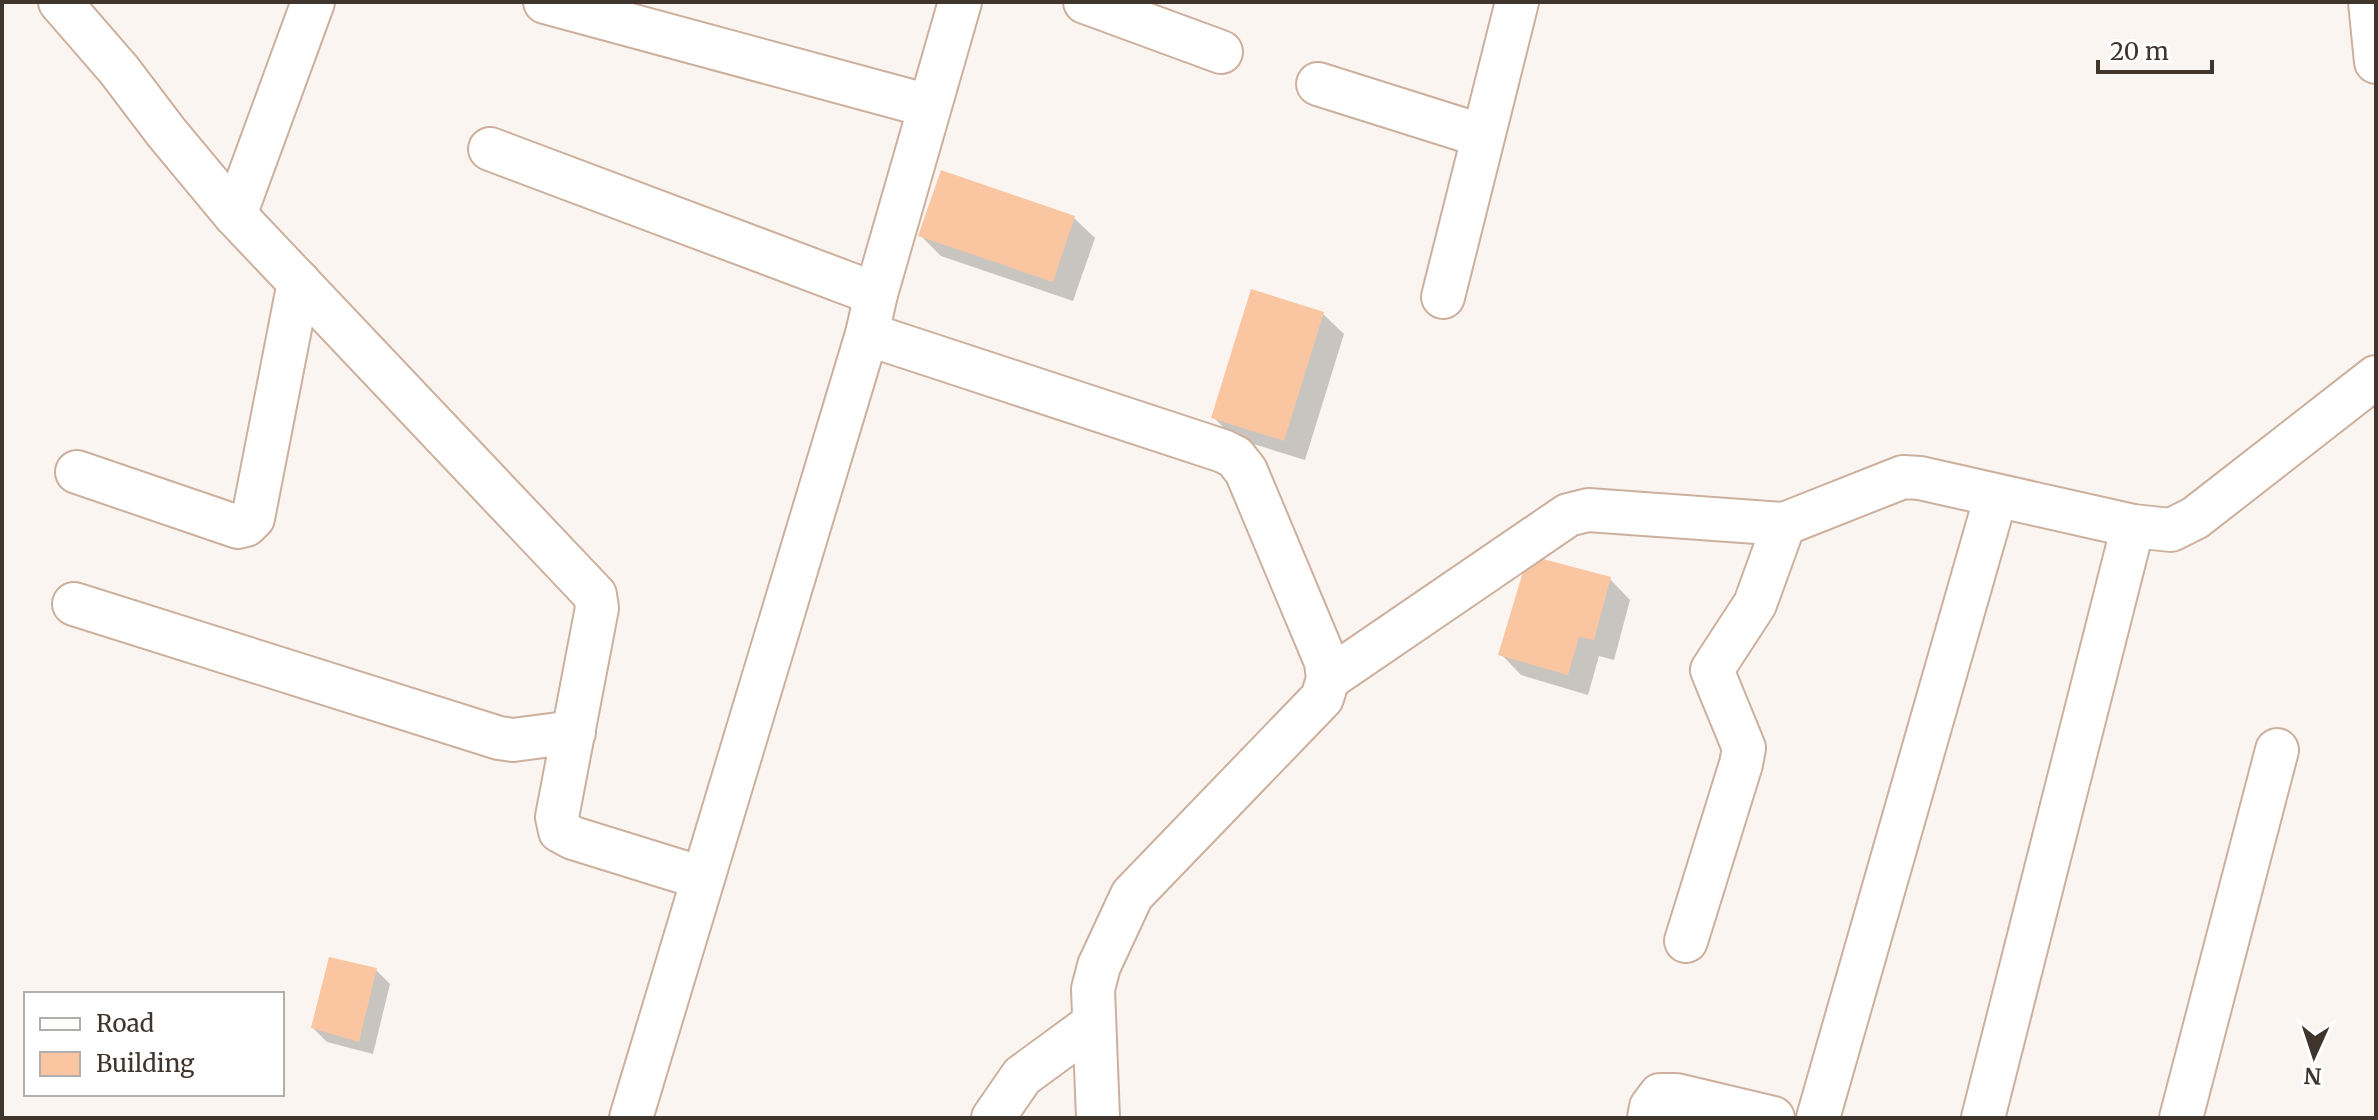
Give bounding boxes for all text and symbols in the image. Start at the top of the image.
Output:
scale bar [2098,24,2212,74]
text: 20 m [2110,36,2169,67]
legend [24,992,284,1096]
text: Road [96,1008,154,1039]
north arrow [2274,1016,2354,1096]
text: Building [96,1048,195,1079]
text: N [2303,1062,2322,1090]

